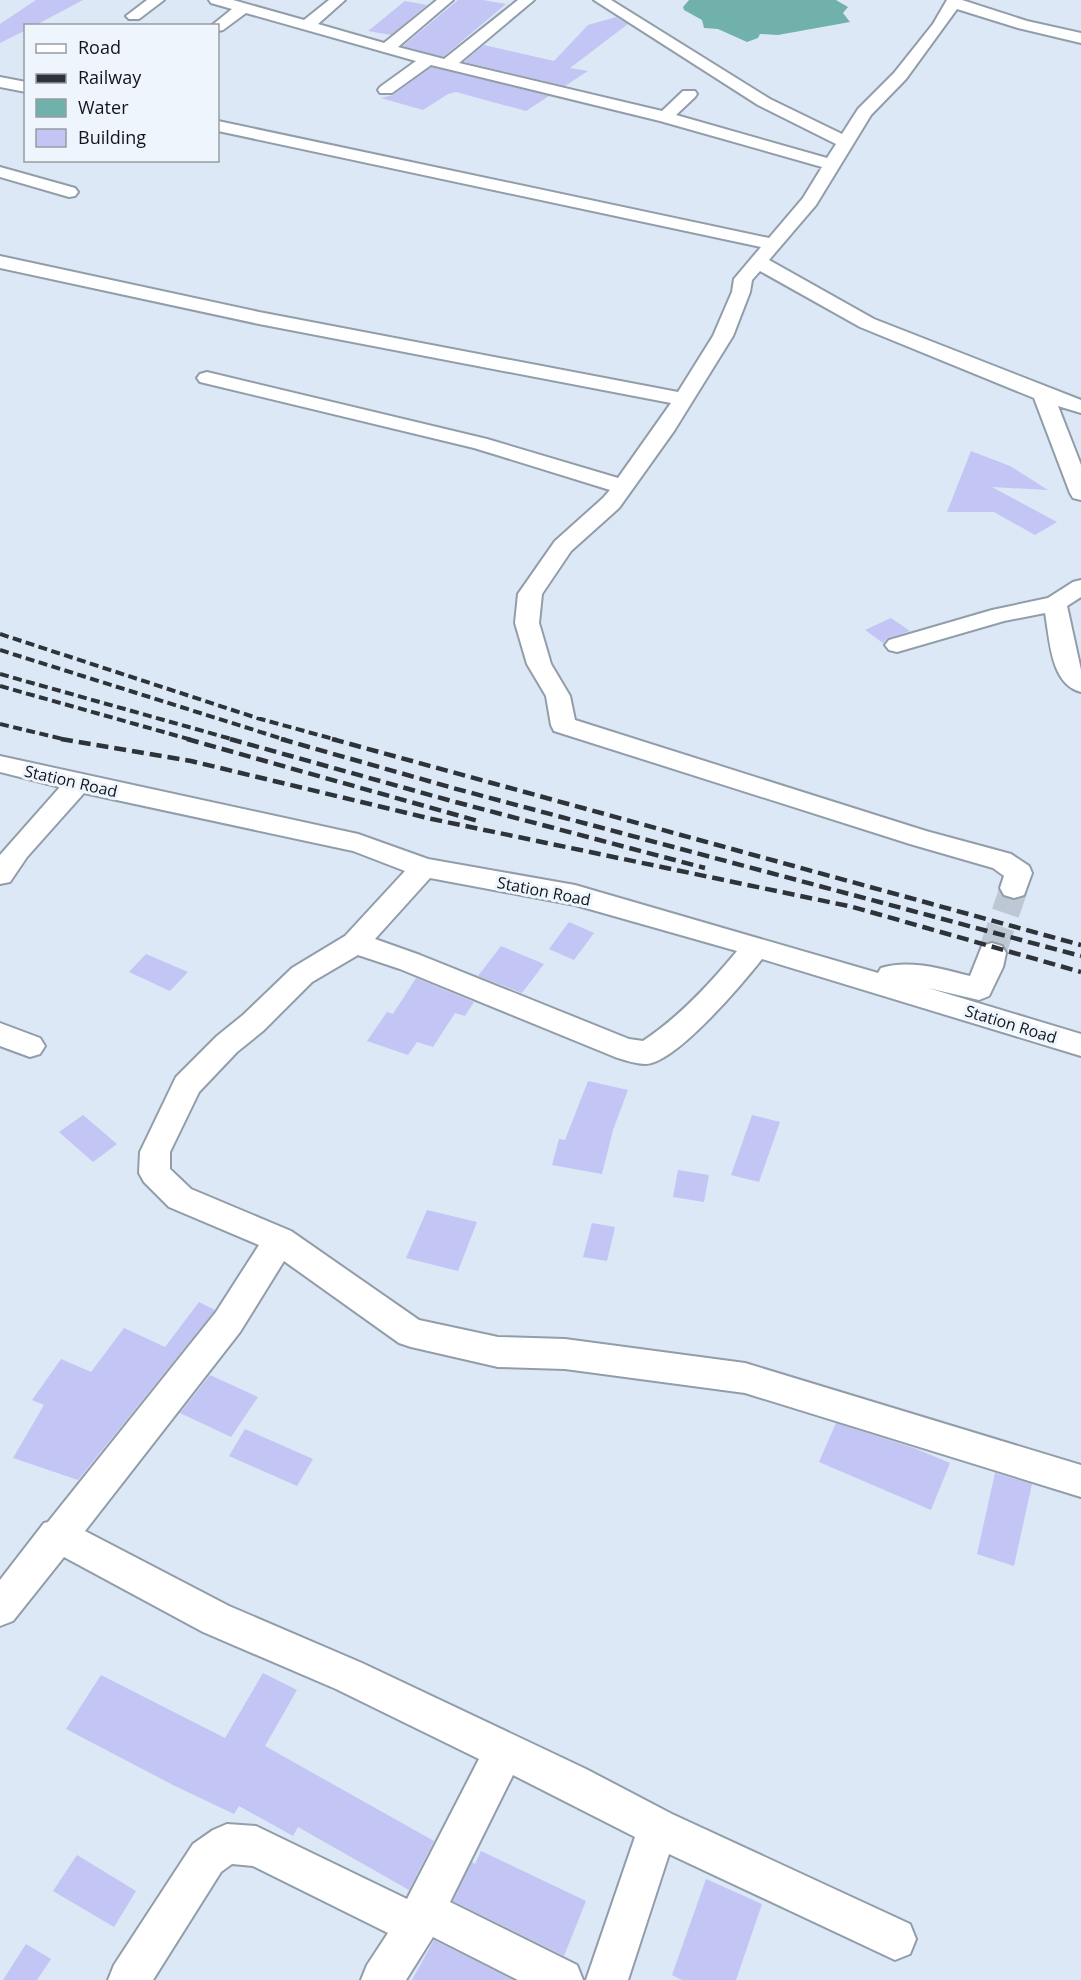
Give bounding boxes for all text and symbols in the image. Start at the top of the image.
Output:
legend [24,24,219,162]
text: Road [78,35,121,59]
text: Railway [78,65,142,89]
text: Water [78,95,129,119]
text: Building [78,125,146,149]
street label: Station Road [22,760,120,802]
street label: Station Road [495,871,593,911]
street label: Station Road [962,1000,1060,1048]

